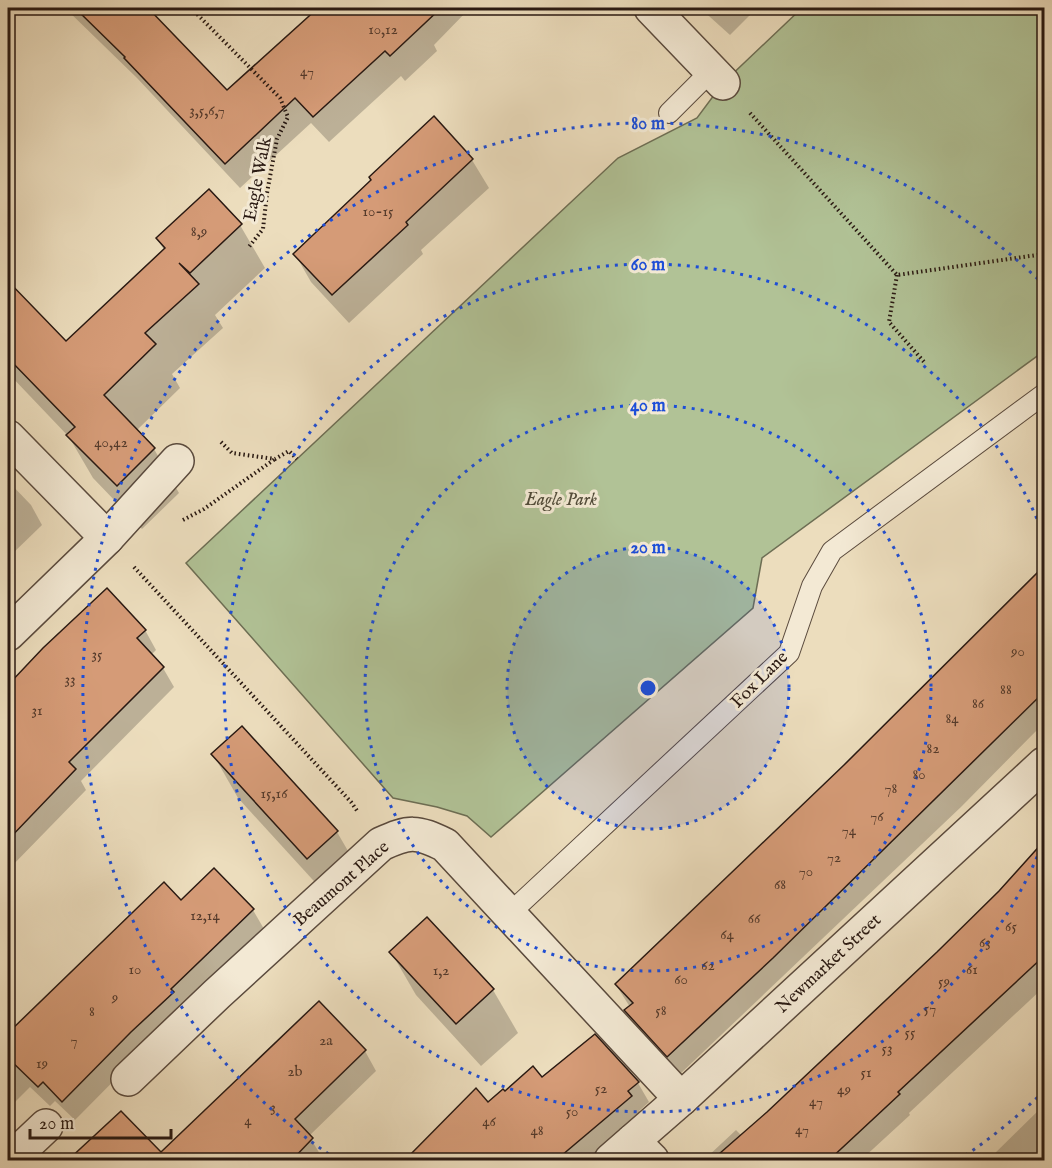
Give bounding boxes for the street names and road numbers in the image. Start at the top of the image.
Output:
street label: Eagle Walk [239,135,278,223]
street label: Fox Lane [727,647,794,714]
street label: Beaumont Place [289,836,395,932]
street label: Newmarket Street [771,909,887,1019]

